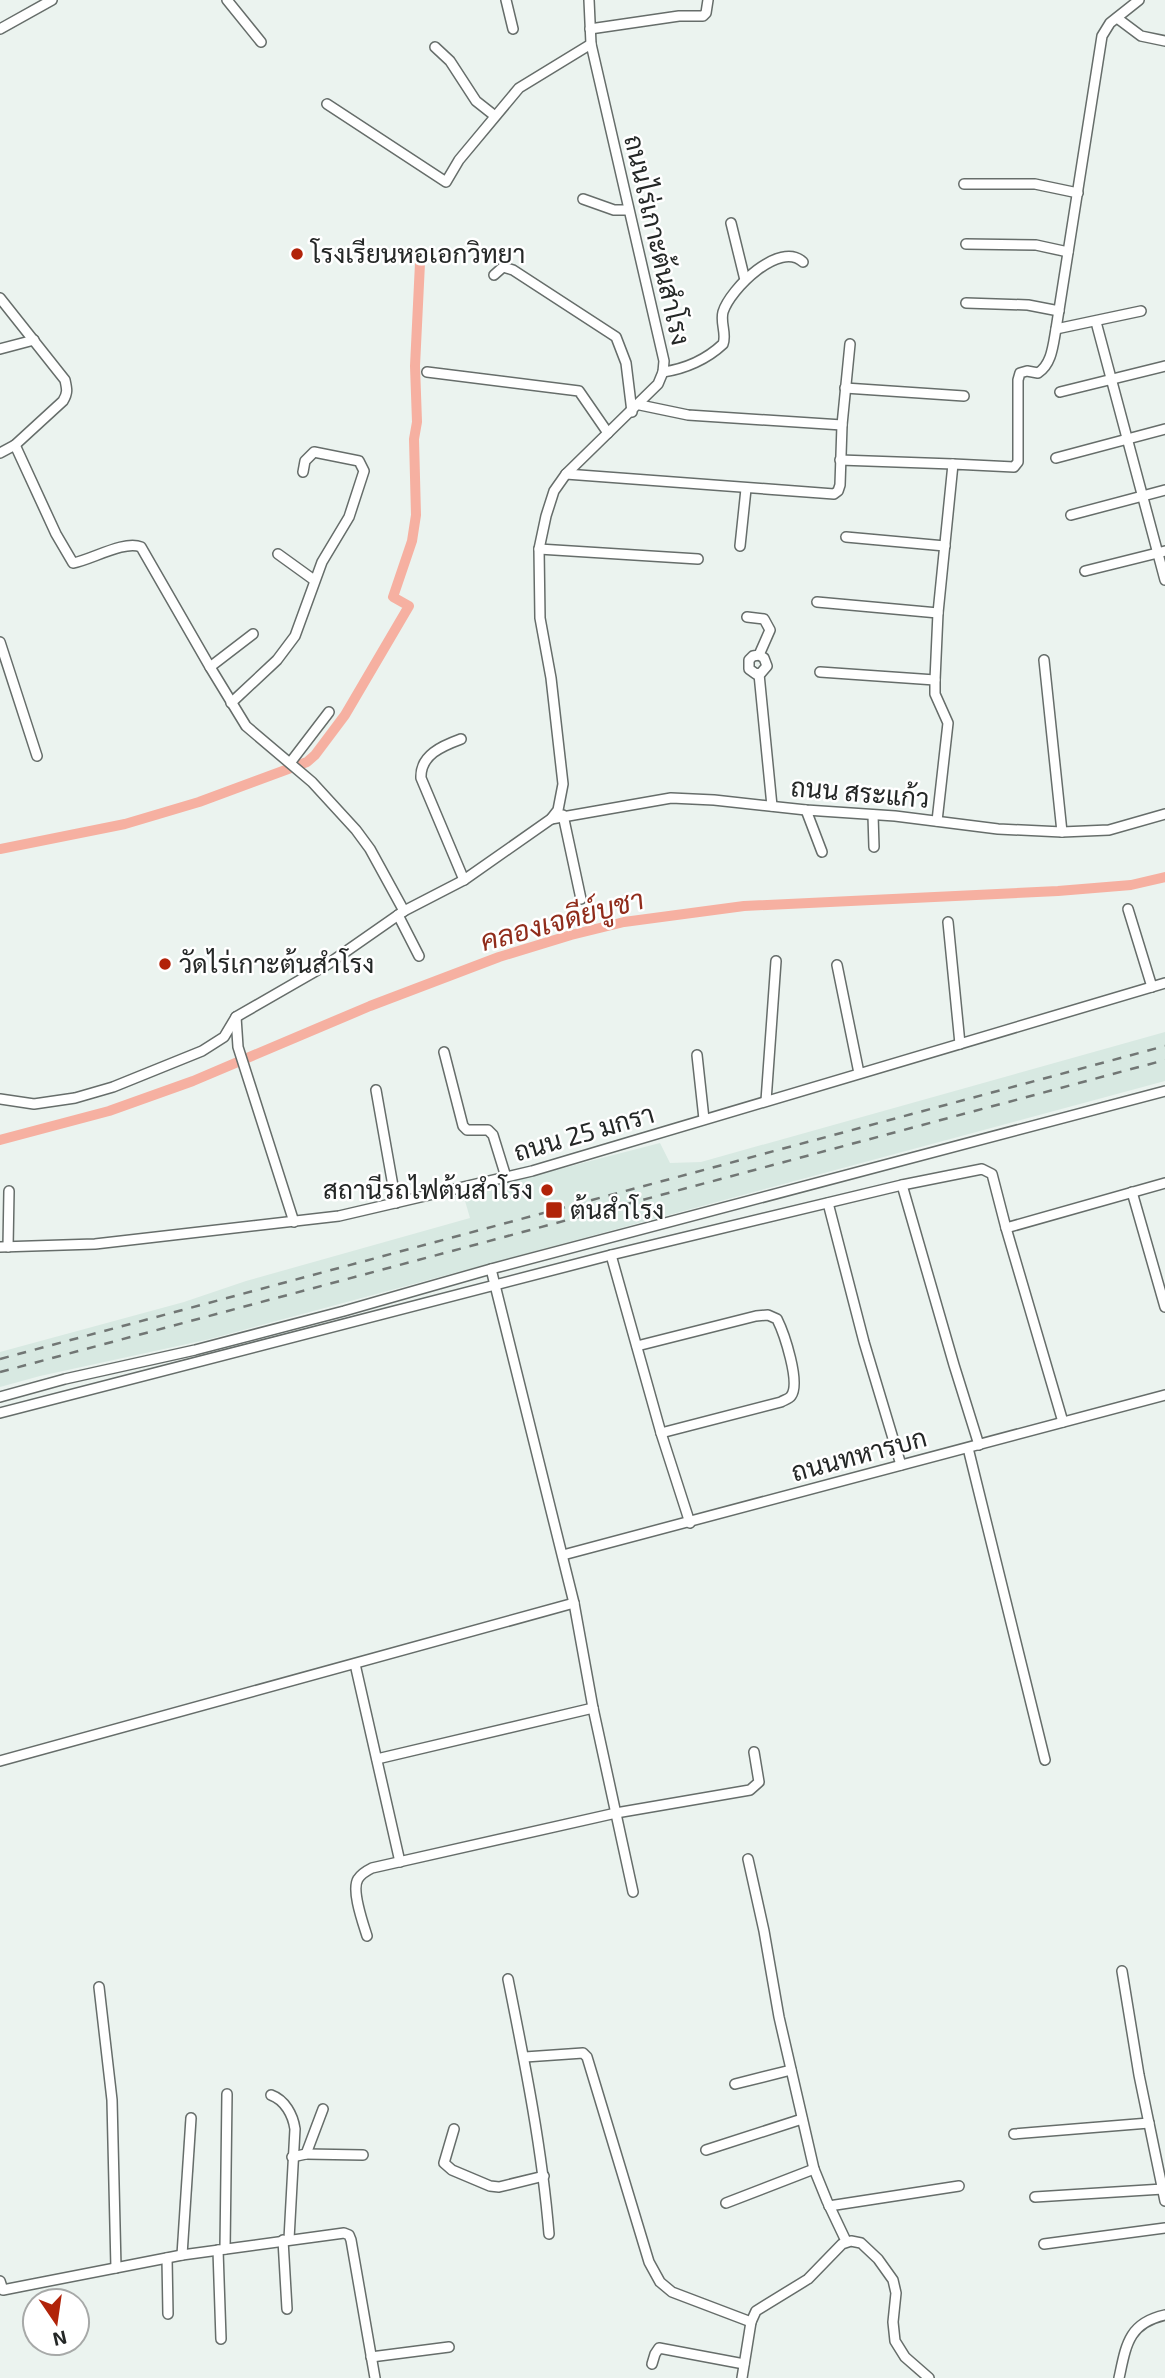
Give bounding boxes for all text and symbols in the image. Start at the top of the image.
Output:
street label: ถนนไร่เกาะต้นสำโรง [619,132,698,348]
place label: โรงเรียนหอเอกวิทยา [309,237,525,268]
marker: โรงเรียนหอเอกวิทยา [289,246,305,262]
street label: ถนน สระแก้ว [790,770,931,813]
water label: คลองเจดีย์บูชา [476,880,648,961]
place label: วัดไร่เกาะต้นสำโรง [179,947,374,978]
marker: วัดไร่เกาะต้นสำโรง [157,956,173,972]
street label: ถนน 25 มกรา [510,1097,657,1166]
place label: สถานีรถไฟต้นสำโรง [323,1173,533,1204]
marker: สถานีรถไฟต้นสำโรง [539,1182,555,1198]
place label: ต้นสำโรง [570,1193,664,1224]
marker: ต้นสำโรง [544,1200,564,1220]
street label: ถนนทหารบก [788,1421,930,1486]
north arrow [21,2287,91,2357]
text: N [51,2326,69,2352]

